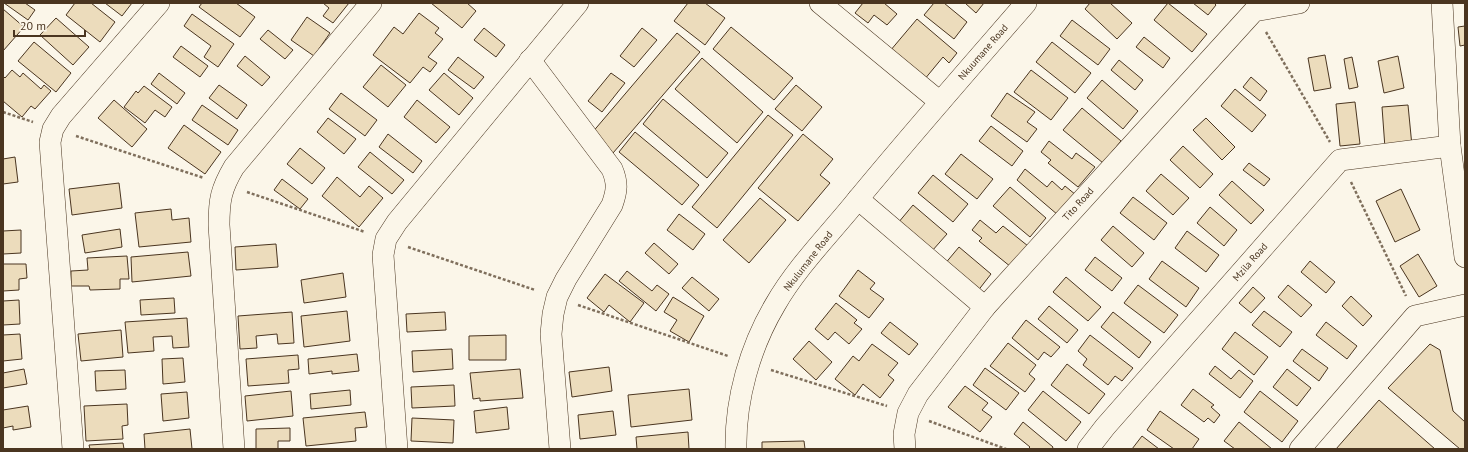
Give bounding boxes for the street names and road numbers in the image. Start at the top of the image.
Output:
street label: Nkuumane Road [955,21,1011,83]
street label: Tito Road [1060,185,1096,223]
street label: Nkulumane Road [780,228,836,294]
street label: Mzila Road [1230,240,1270,284]

